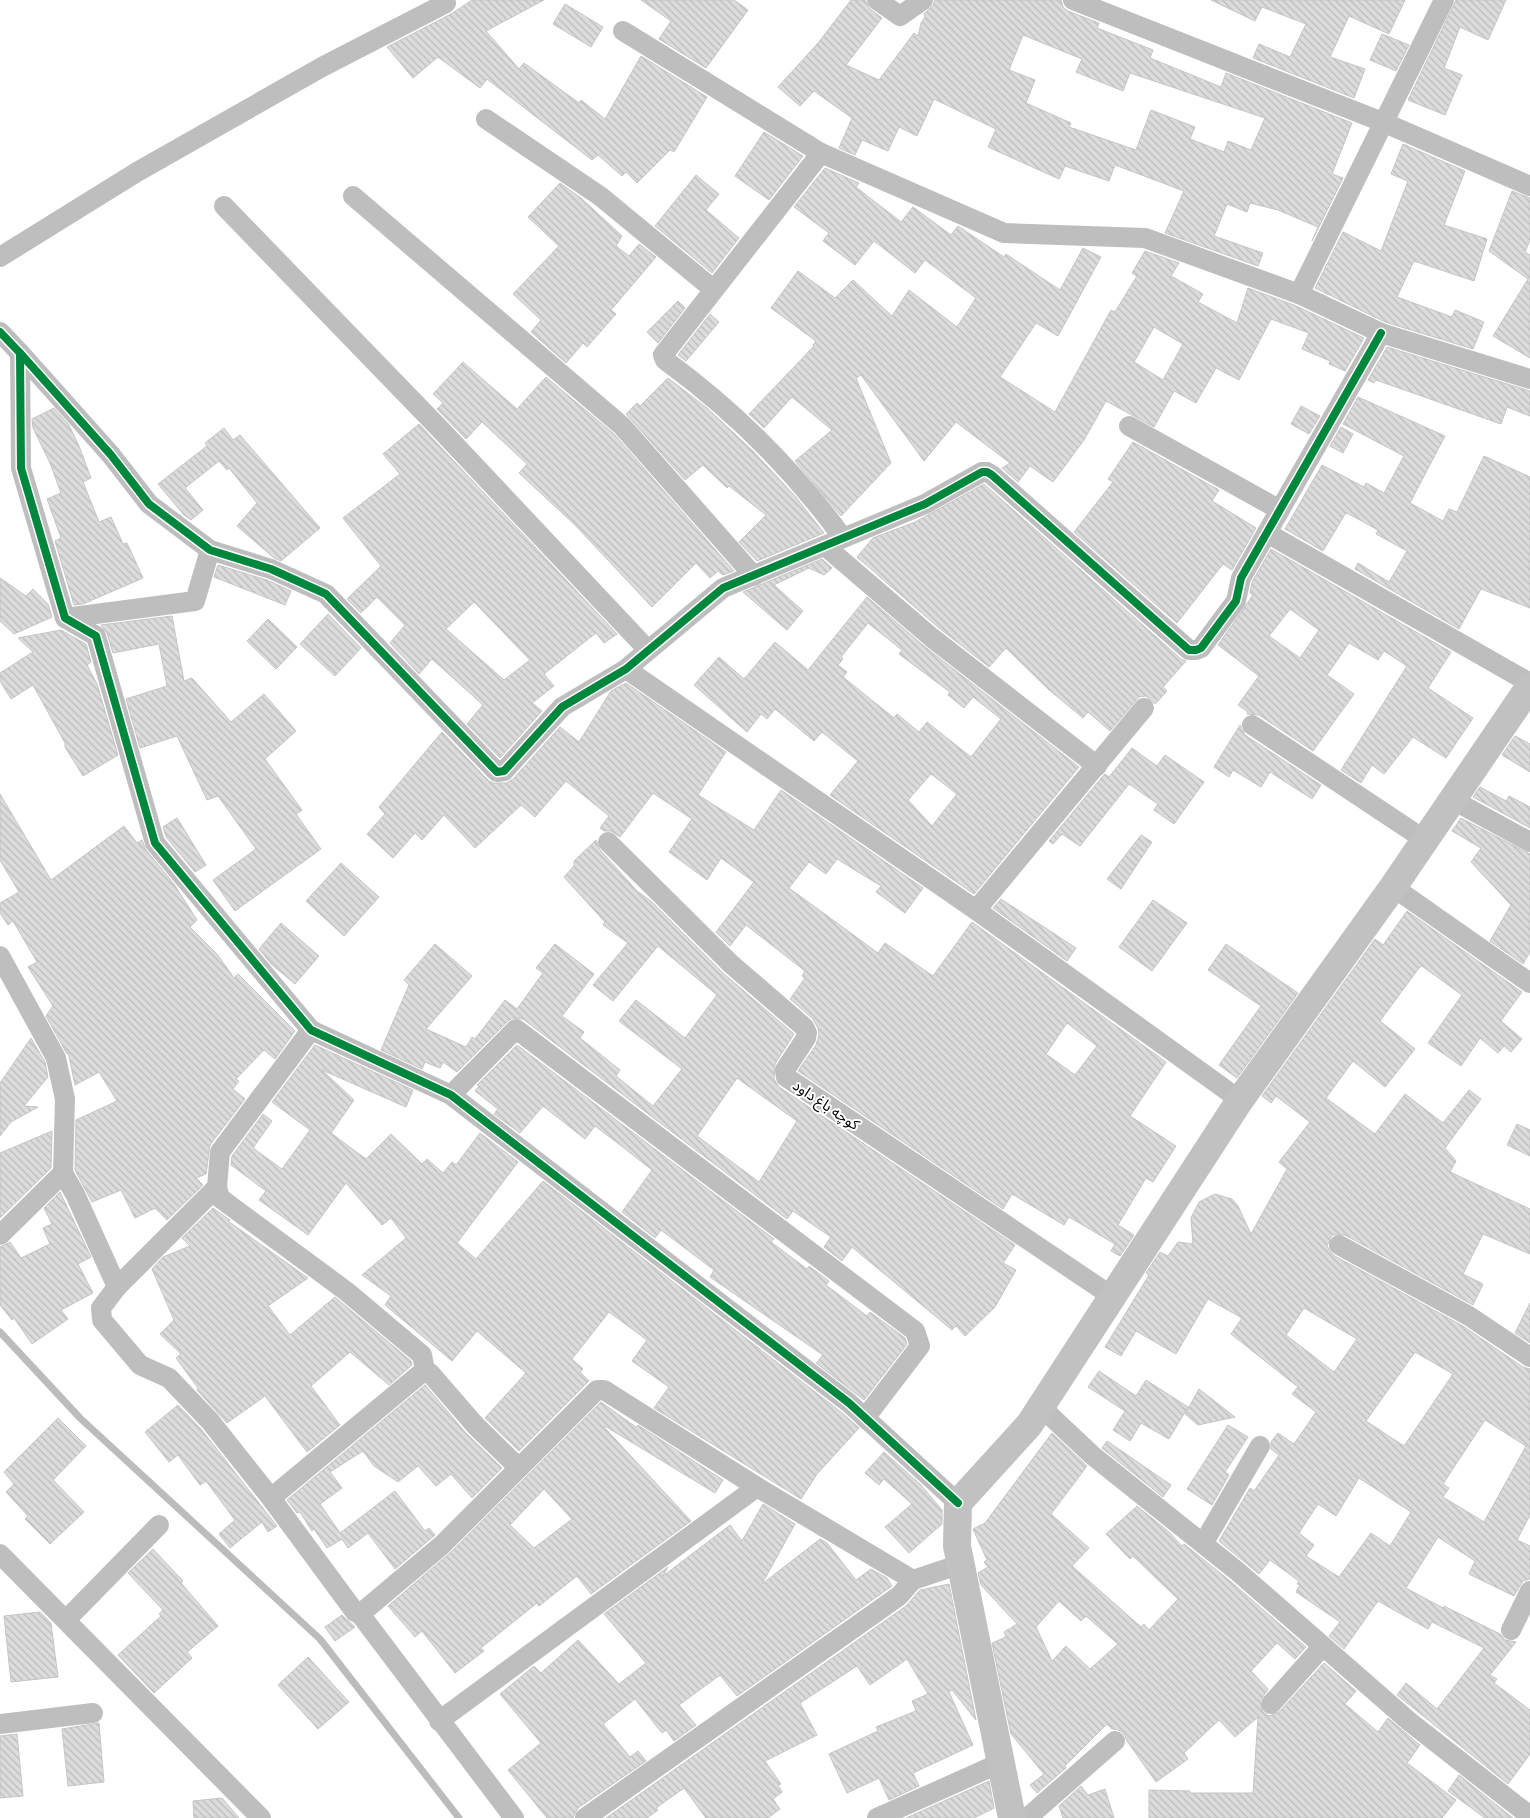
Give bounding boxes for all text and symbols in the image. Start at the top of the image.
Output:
street label: کوچه باغ داود [788,1076,863,1137]

